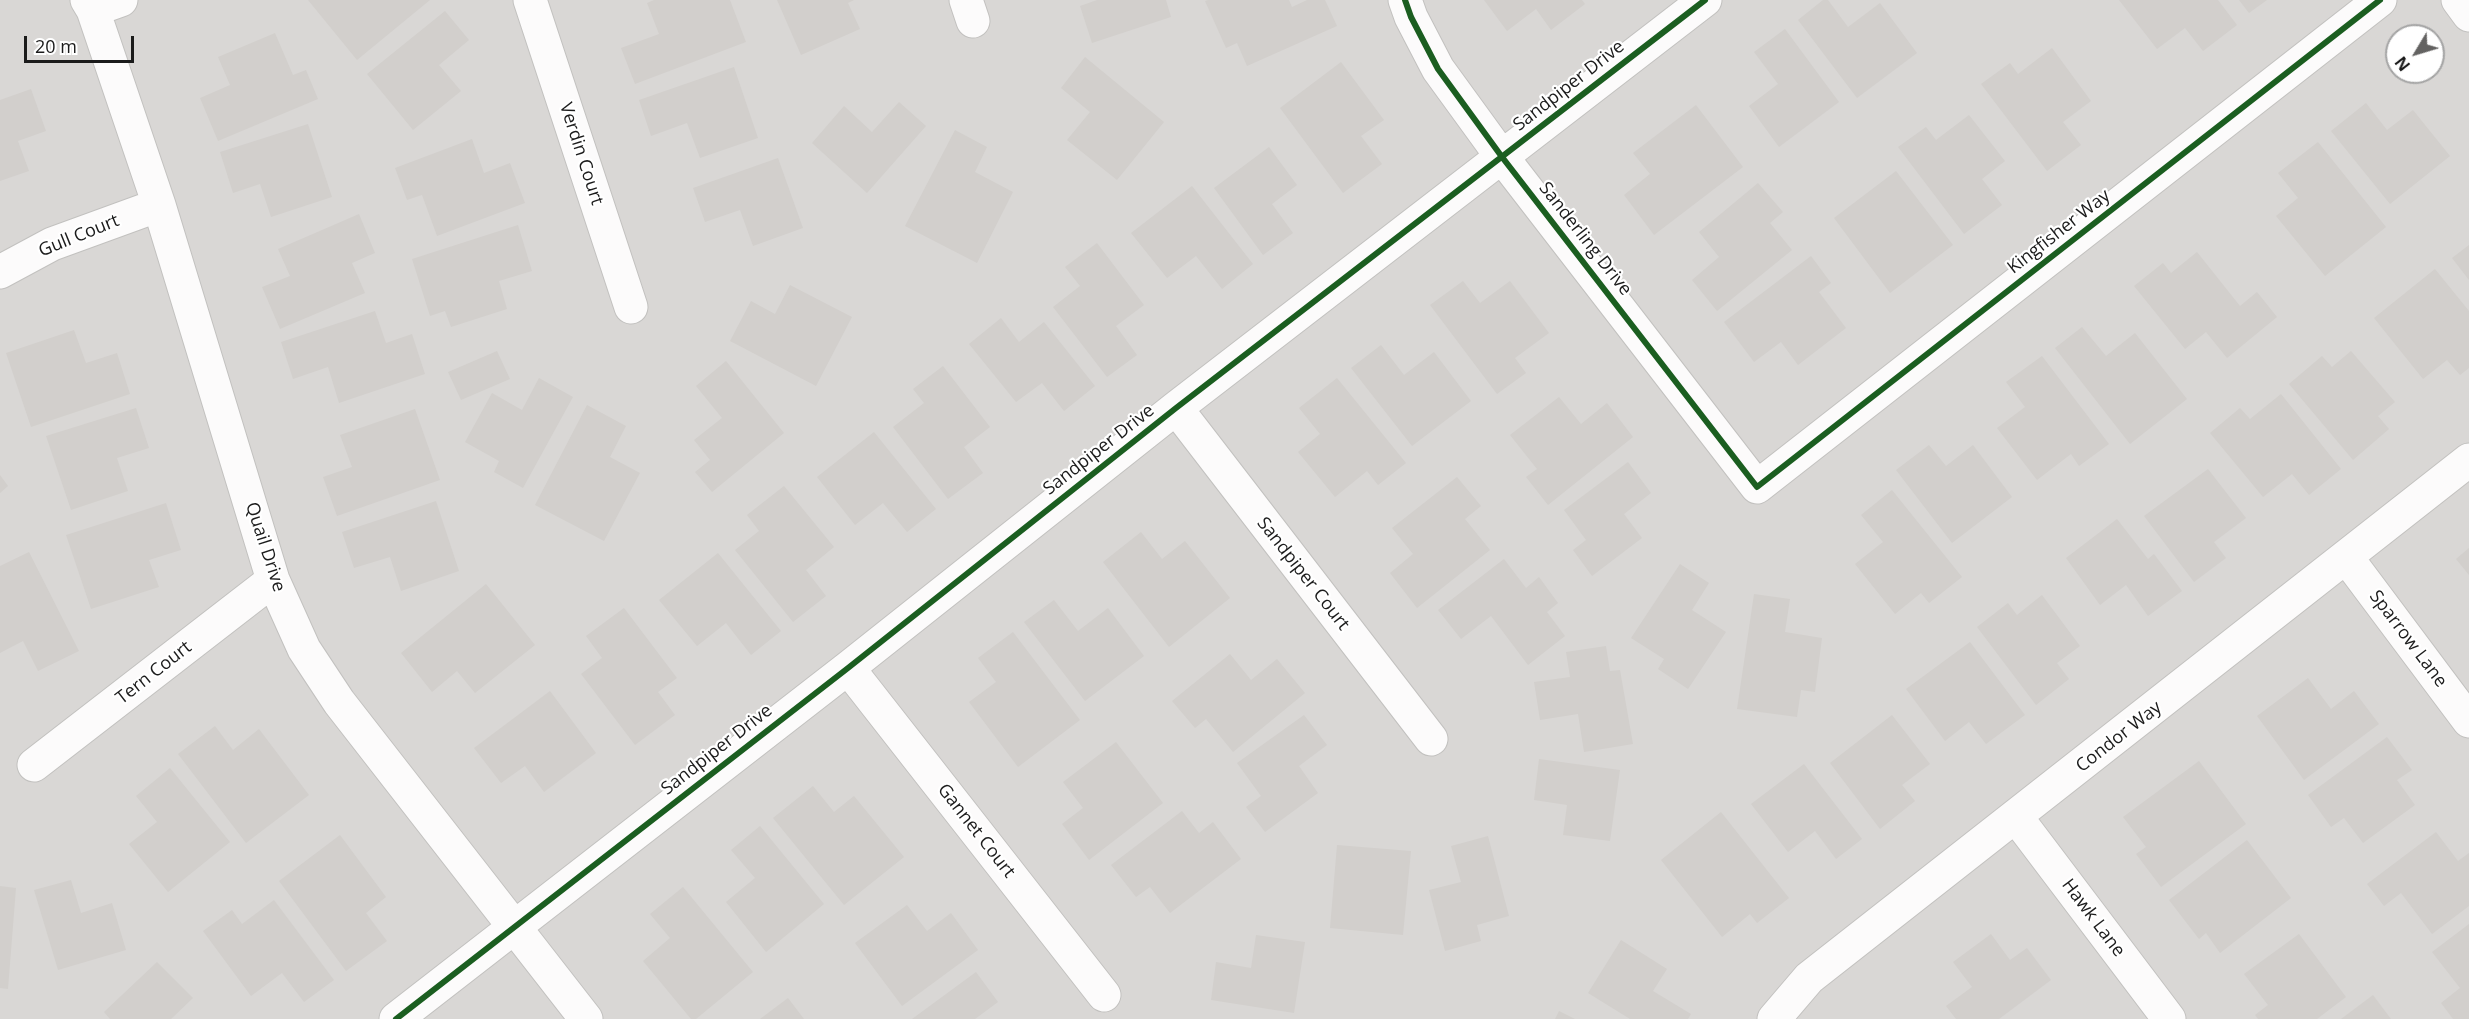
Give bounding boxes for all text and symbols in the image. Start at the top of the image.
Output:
scale bar [27,24,136,62]
north arrow [2385,24,2445,84]
text: 20 m [35,34,77,58]
street label: Sandpiper Drive [1509,36,1629,136]
text: N [2390,52,2415,76]
street label: Verdin Court [554,100,608,208]
street label: Sanderling Drive [1534,178,1636,300]
street label: Kingfisher Way [2003,185,2115,279]
street label: Gull Court [36,210,122,262]
street label: Sandpiper Drive [1039,400,1159,500]
street label: Quail Drive [240,500,290,594]
street label: Sandpiper Court [1252,513,1354,635]
street label: Sparrow Lane [2365,586,2451,692]
street label: Tern Court [112,637,196,709]
street label: Condor Way [2072,697,2166,777]
street label: Sandpiper Drive [657,700,777,800]
street label: Gannet Court [933,780,1019,882]
street label: Hawk Lane [2057,875,2129,961]

